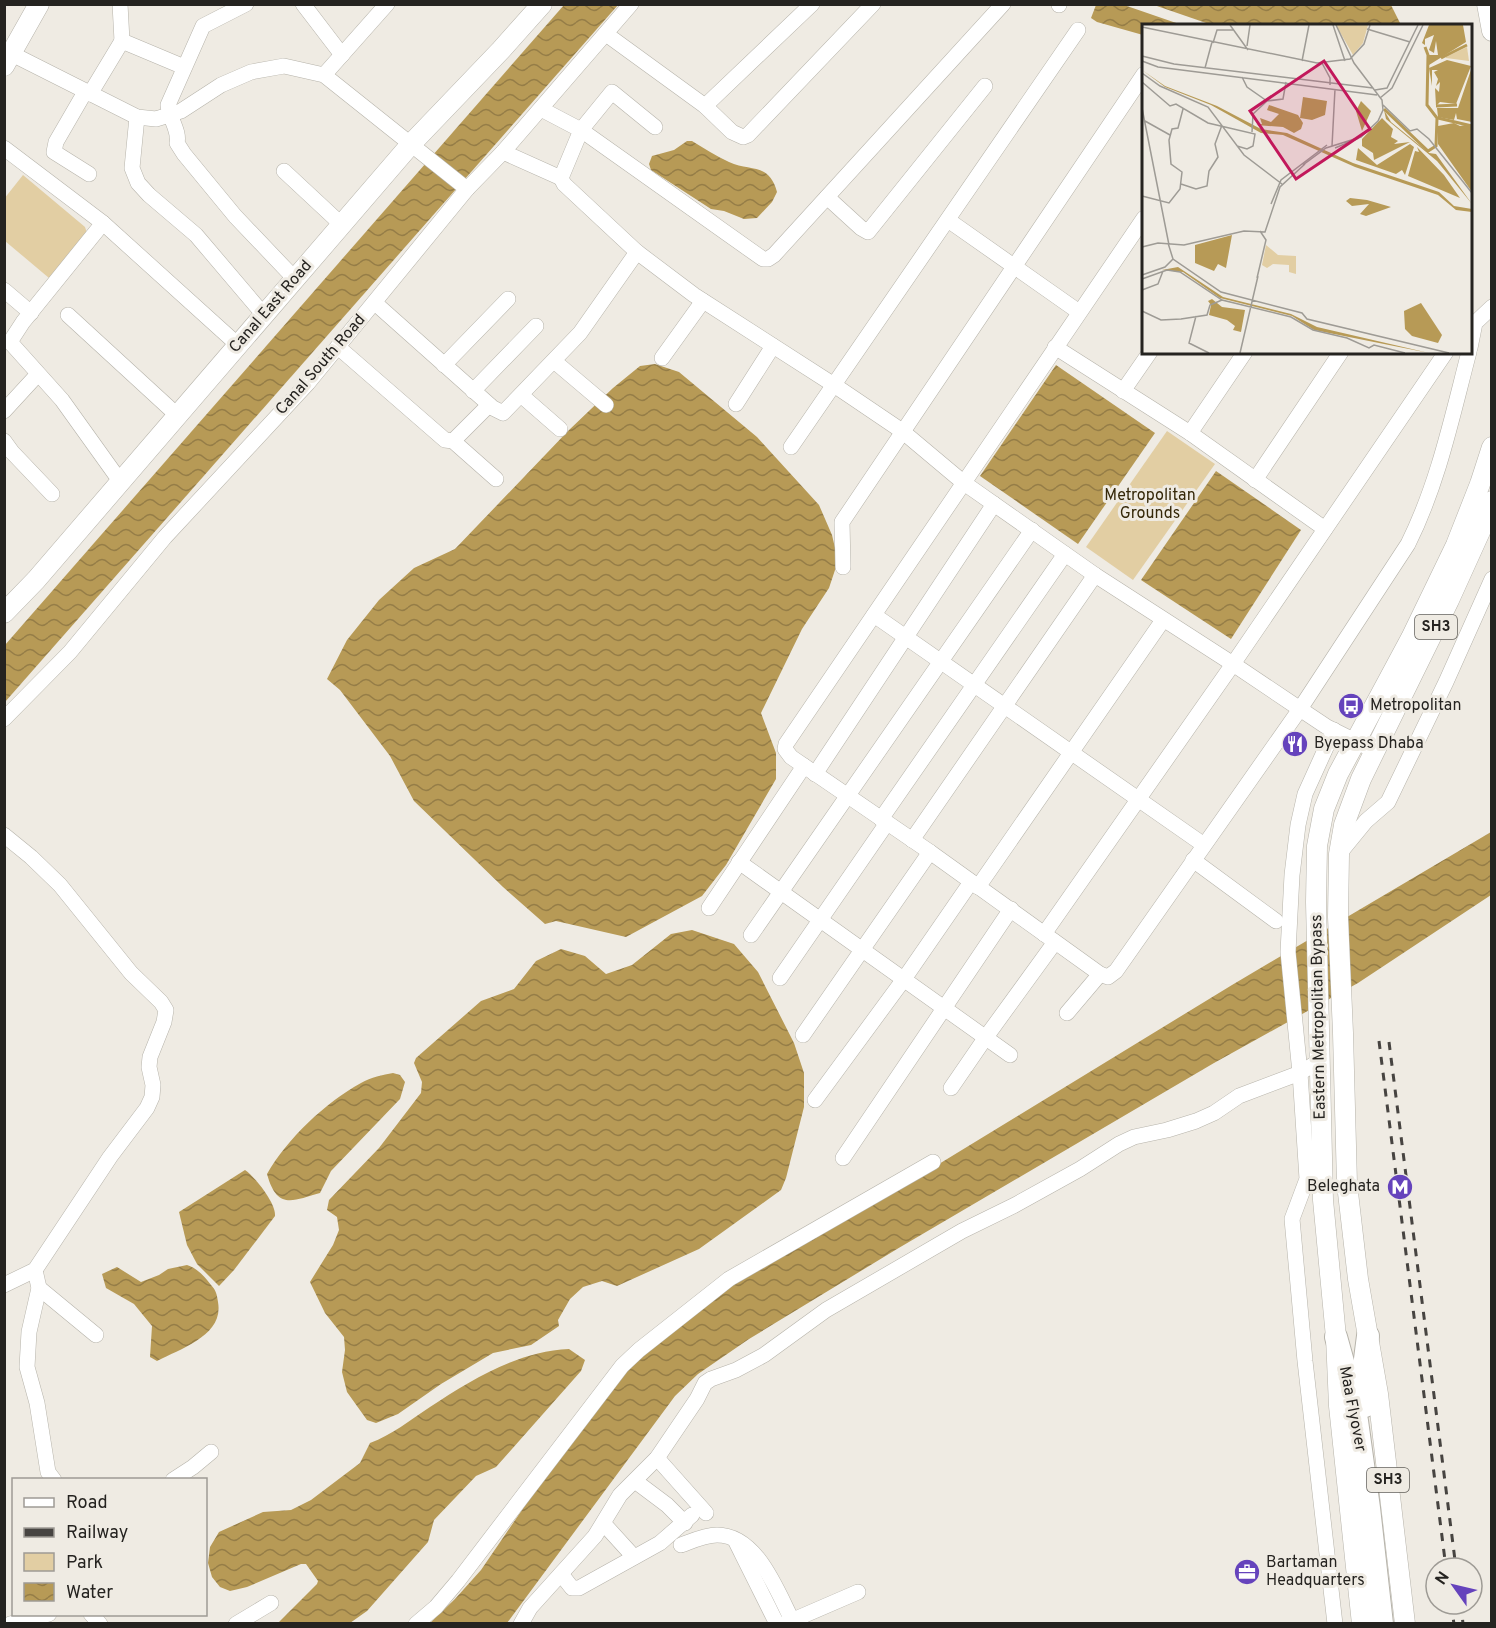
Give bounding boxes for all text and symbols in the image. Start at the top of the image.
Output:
inset map [1142,24,1472,354]
street label: Canal East Road [225,256,317,358]
street label: Canal South Road [272,310,370,420]
park label: Metropolitan Grounds [1104,486,1196,524]
road number: SH3 [1415,615,1457,639]
bus stop icon: Metropolitan [1336,691,1366,721]
place label: Metropolitan [1370,696,1461,716]
restaurant icon: Byepass Dhaba [1280,729,1310,759]
place label: Byepass Dhaba [1314,734,1424,754]
street label: Eastern Metropolitan Bypass [1307,914,1331,1120]
metro station icon: Beleghata [1385,1172,1415,1202]
place label: Beleghata [1307,1177,1380,1197]
street label: Maa Flyover [1334,1365,1370,1453]
road number: SH3 [1367,1468,1409,1492]
legend [12,1478,207,1616]
text: Road [66,1492,108,1515]
text: Railway [66,1522,128,1545]
text: Park [66,1552,103,1575]
place label: Bartaman Headquarters [1266,1553,1365,1591]
north arrow [1424,1556,1484,1616]
office icon: Bartaman Headquarters [1232,1557,1262,1587]
text: N [1432,1568,1455,1589]
text: Water [66,1582,113,1605]

